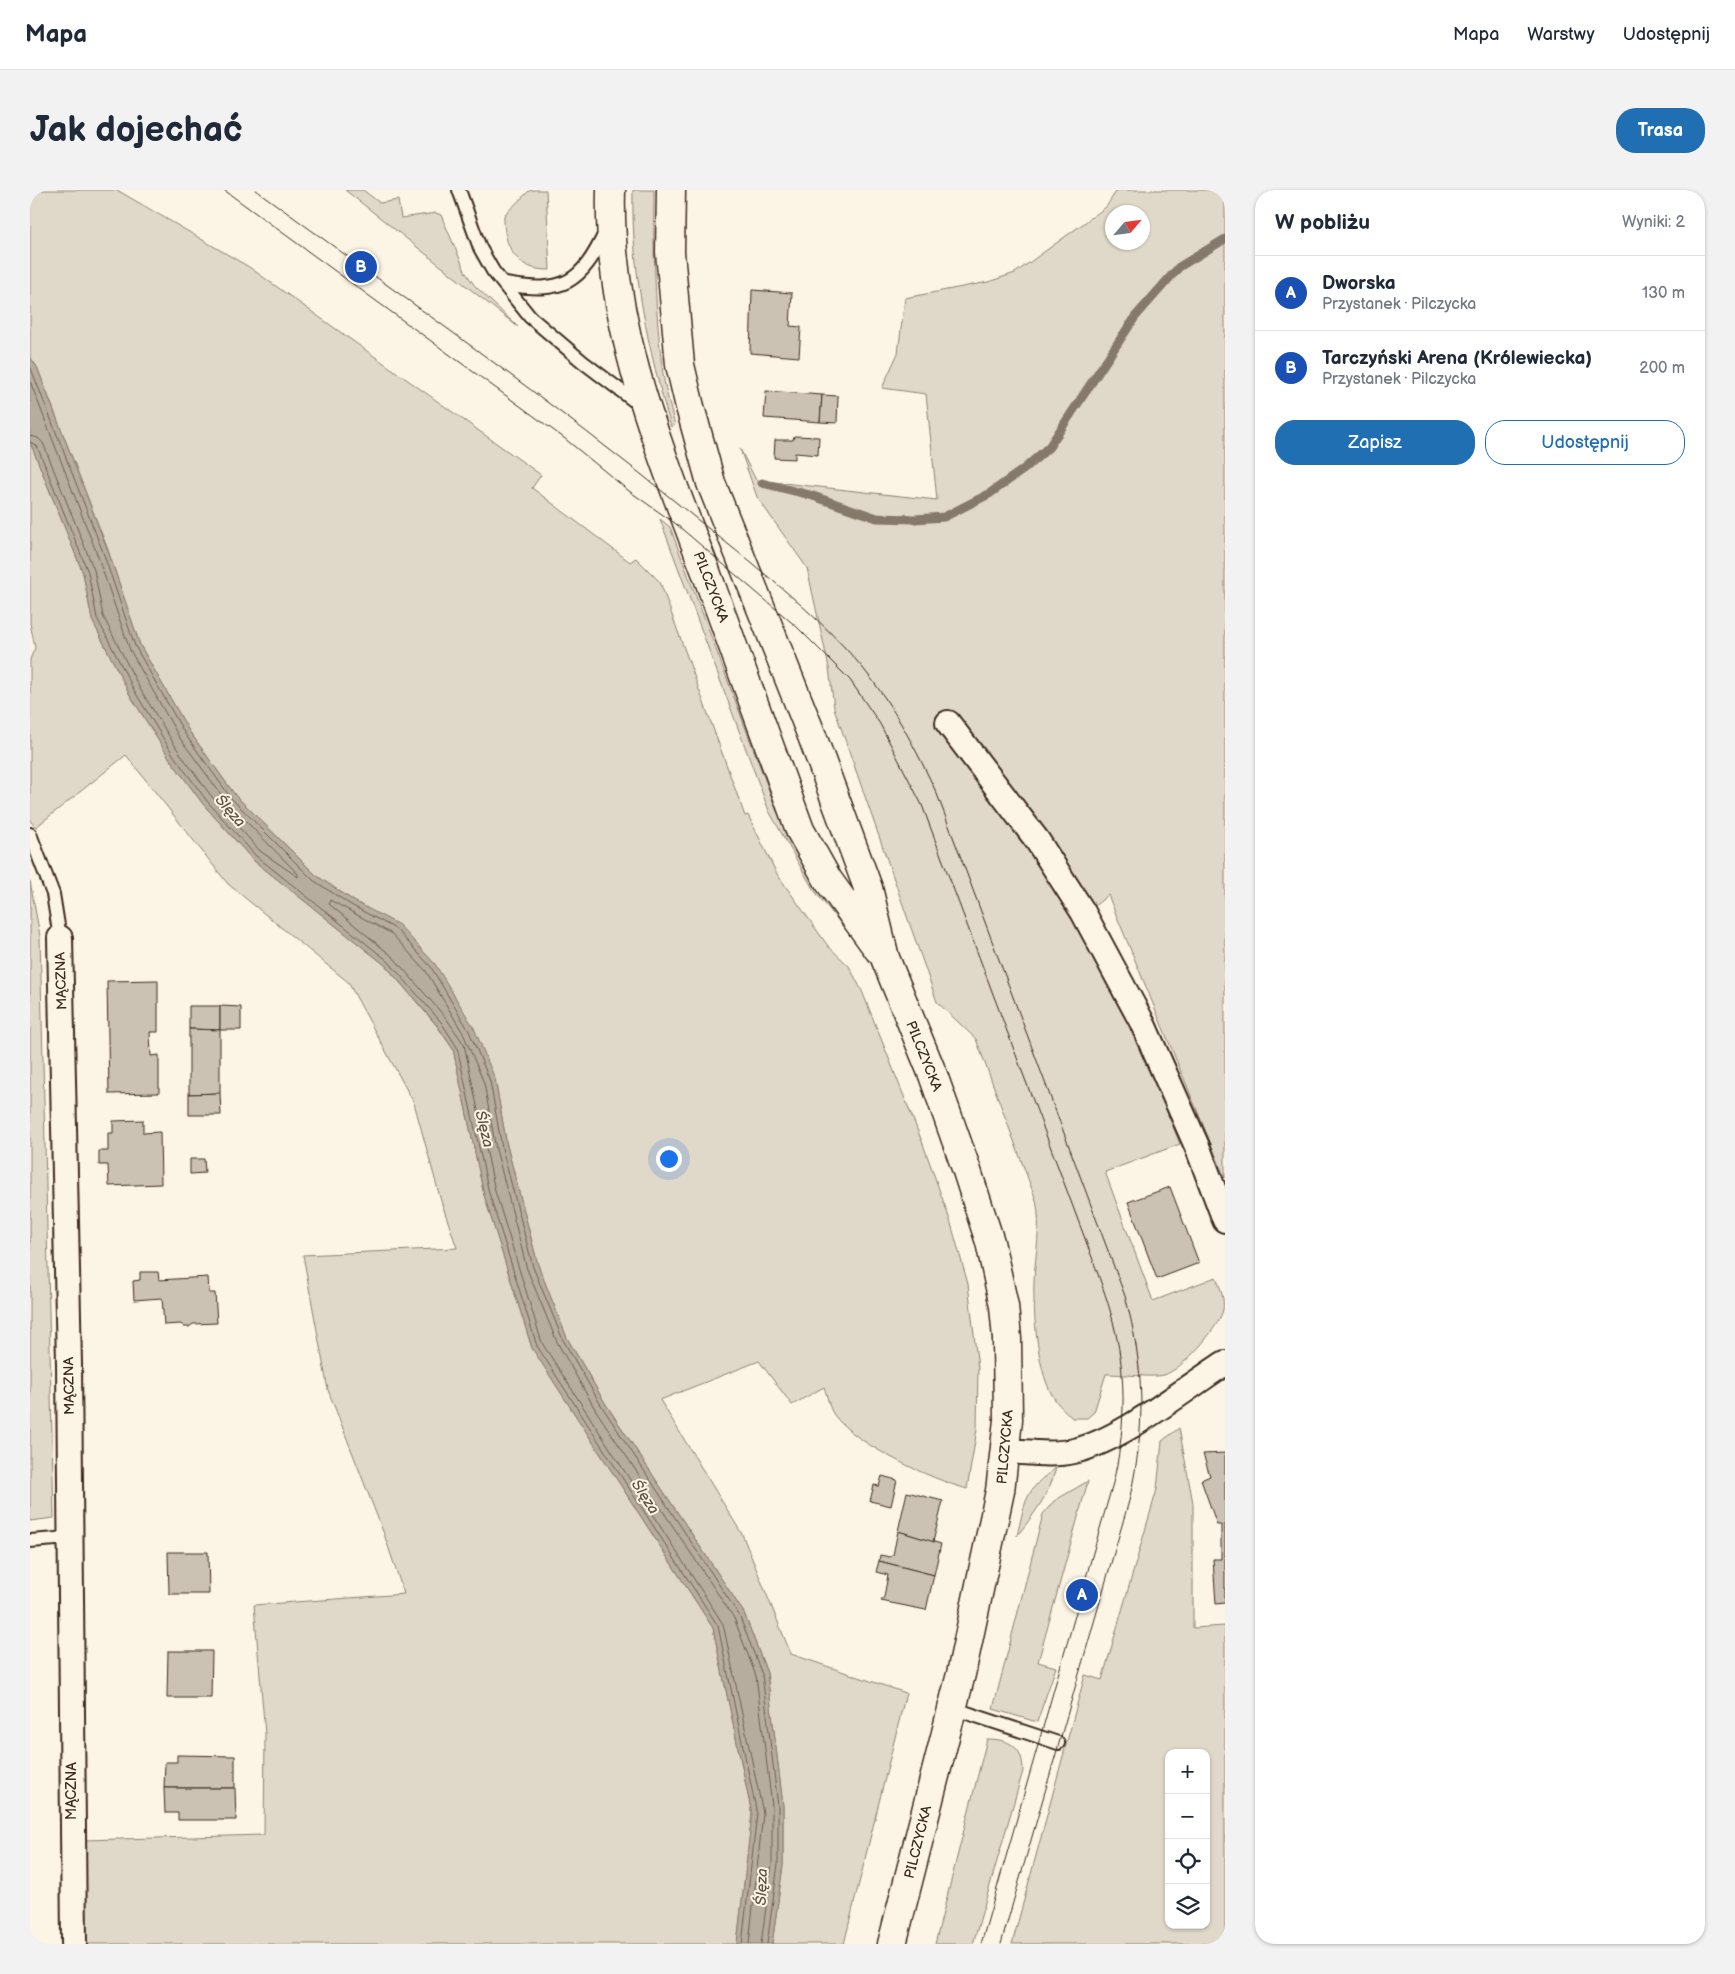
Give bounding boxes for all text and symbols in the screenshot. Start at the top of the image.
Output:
text: Mapa [25,20,87,49]
text: Mapa [1453,24,1499,45]
text: Warstwy [1527,24,1595,45]
text: Udostępnij [1623,24,1710,45]
button: Trasa [1616,108,1705,153]
text: Jak dojechać [30,109,243,152]
north arrow [1105,205,1150,250]
text: W pobliżu [1275,210,1370,235]
text: Wyniki: 2 [1622,213,1685,232]
pin: B [345,248,377,286]
text: Dworska [1322,272,1396,295]
text: A [1286,284,1296,303]
text: 130 m [1642,284,1685,303]
text: Przystanek · Pilczycka [1322,295,1476,314]
text: Tarczyński Arena (Królewiecka) [1322,347,1592,370]
text: B [1285,359,1297,378]
text: 200 m [1639,359,1685,378]
text: Przystanek · Pilczycka [1322,370,1476,389]
button: Zapisz [1275,420,1475,465]
button: Udostępnij [1485,420,1685,465]
street label: PILCZYCKA [690,549,732,625]
water label: Ślęza [211,791,249,831]
street label: MĄCZNA [51,951,71,1010]
street label: PILCZYCKA [902,1018,946,1094]
water label: Ślęza [470,1109,498,1149]
your location [656,1146,682,1172]
street label: MĄCZNA [60,1356,78,1415]
street label: PILCZYCKA [993,1409,1017,1485]
water label: Ślęza [627,1476,663,1518]
pin: A [1066,1576,1098,1614]
map controls [1165,1749,1210,1929]
button: + [1165,1749,1210,1794]
street label: MĄCZNA [63,1762,80,1820]
button: − [1165,1794,1210,1839]
street label: PILCZYCKA [901,1803,935,1880]
button: locate [1165,1839,1210,1884]
water label: Ślęza [752,1868,772,1906]
button: layers [1165,1884,1210,1929]

